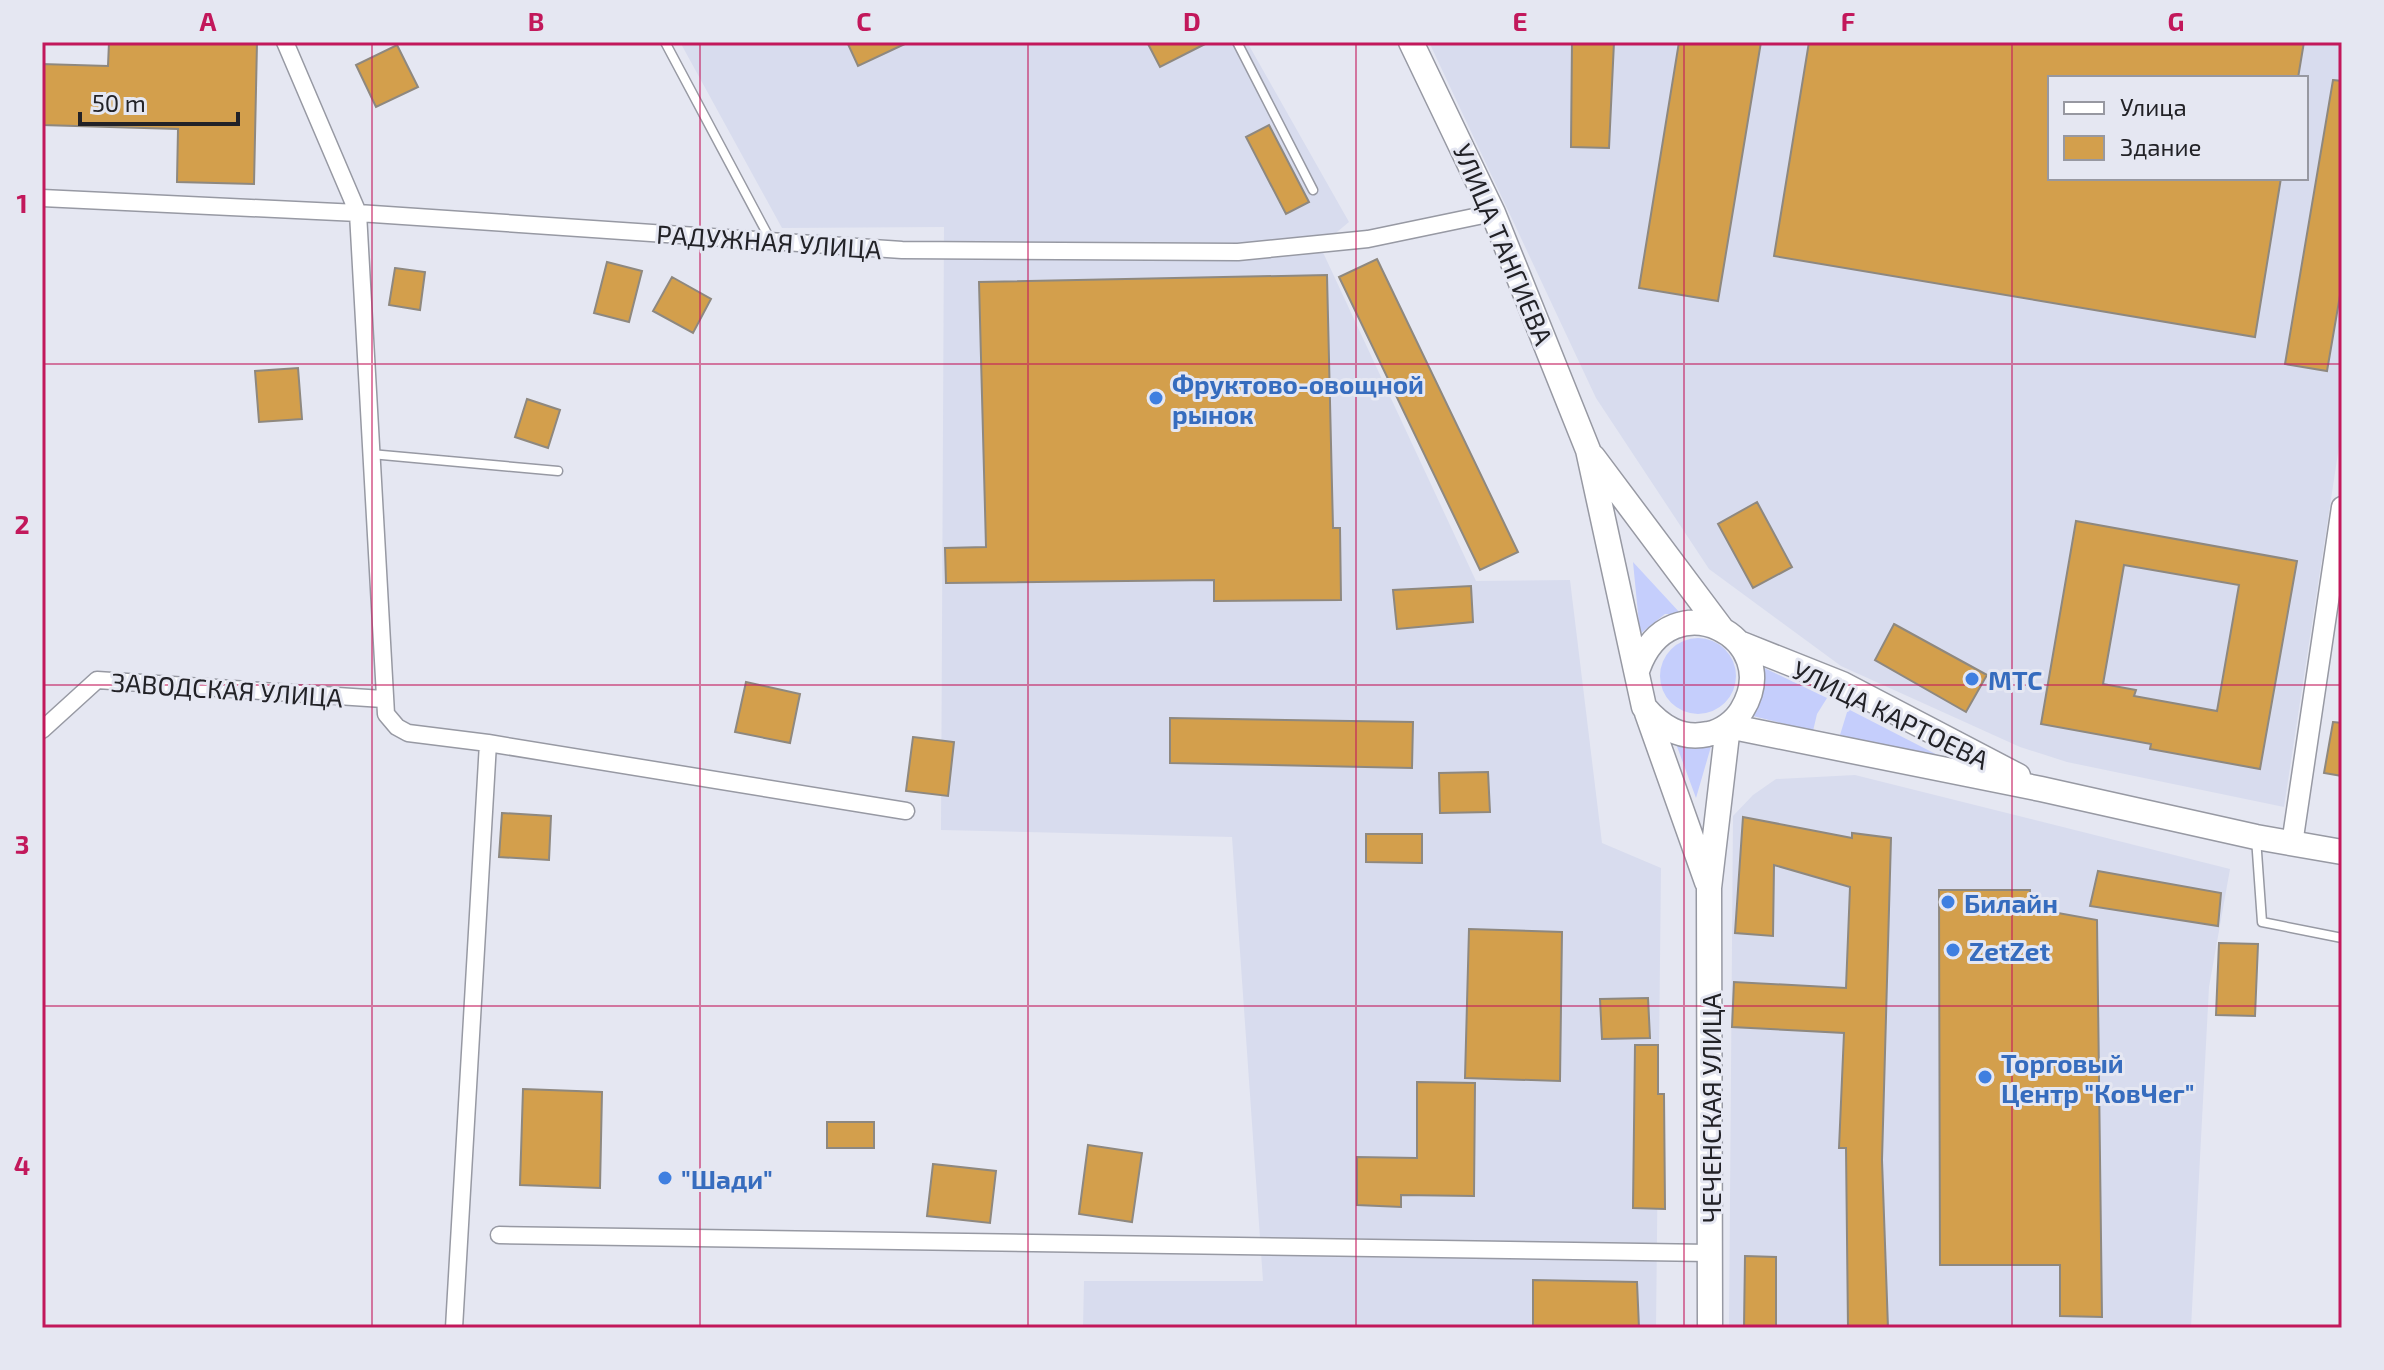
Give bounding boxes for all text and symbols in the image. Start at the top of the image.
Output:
text: A [200,5,217,36]
text: B [528,5,544,36]
text: C [856,5,872,36]
text: D [1183,5,1201,36]
text: E [1512,5,1528,36]
text: F [1841,5,1855,36]
text: G [2168,5,2184,36]
scale bar [80,76,238,126]
legend [2048,76,2308,180]
text: 50 m [92,88,146,117]
text: Улица [2120,92,2187,121]
text: Здание [2120,132,2202,161]
street label: УЛИЦА ТАНГИЕВА [1448,139,1560,349]
text: 1 [16,187,28,218]
street label: РАДУЖНАЯ УЛИЦА [655,218,883,264]
place label: Фруктово-овощной рынок [1172,368,1424,429]
marker: Фруктово-овощной рынок [1147,389,1165,407]
text: 2 [14,508,30,539]
street label: УЛИЦА КАРТОЕВА [1788,653,1994,775]
place label: МТС [1988,664,2043,695]
street label: ЗАВОДСКАЯ УЛИЦА [110,665,344,713]
marker: МТС [1963,670,1981,688]
text: 3 [15,828,29,859]
place label: Билайн [1964,887,2058,918]
marker: Билайн [1939,893,1957,911]
place label: ZetZet [1969,935,2050,966]
marker: ZetZet [1944,941,1962,959]
street label: ЧЕЧЕНСКАЯ УЛИЦА [1695,993,1726,1223]
place label: Торговый Центр "КовЧег" [2001,1047,2194,1108]
marker: Торговый Центр "КовЧег" [1976,1068,1994,1086]
text: 4 [14,1149,30,1180]
place label: "Шади" [681,1163,773,1194]
marker: "Шади" [656,1169,674,1187]

